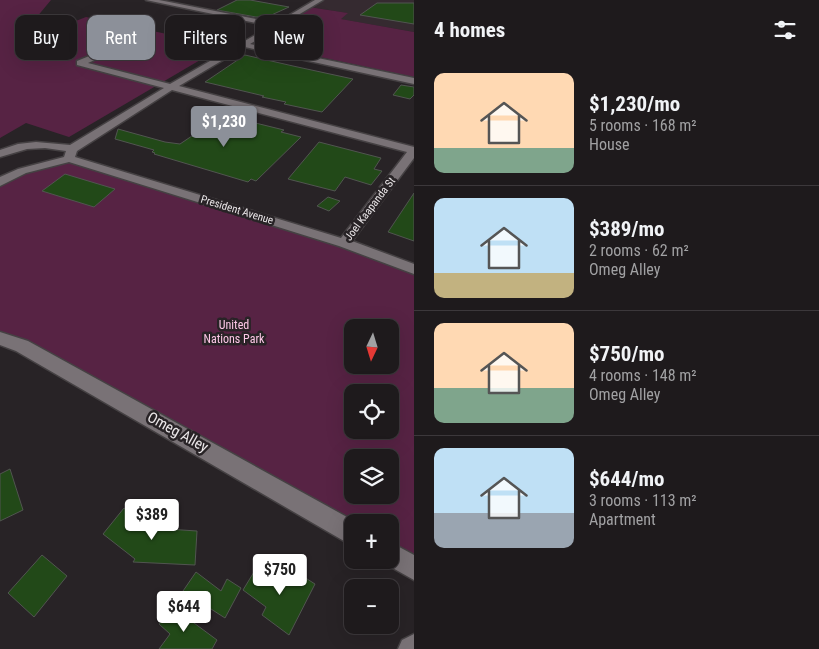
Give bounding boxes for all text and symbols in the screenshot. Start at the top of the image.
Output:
chip: Buy [15,15,77,60]
chip: Rent [87,15,155,60]
chip: Filters [165,15,245,60]
chip: New [255,15,323,60]
icon: filters [771,16,799,44]
text: 4 homes [434,18,505,42]
text: $1,230/mo [589,92,680,116]
icon: home [474,93,534,153]
pin: $1,230 [183,106,265,148]
text: $1,230 [202,112,246,131]
text: 5 rooms · 168 m² [589,116,697,135]
text: House [589,135,629,154]
street label: Joel Kaapanda St [342,175,398,243]
street label: President Avenue [199,193,275,227]
text: $389/mo [589,217,664,241]
icon: home [474,218,534,278]
text: 2 rooms · 62 m² [589,241,689,260]
text: Omeg Alley [589,260,660,279]
park label: United Nations Park [204,318,265,346]
north arrow [344,319,399,374]
map controls [344,319,399,634]
text: $750/mo [589,342,664,366]
icon: home [474,343,534,403]
text: 4 rooms · 148 m² [589,366,697,385]
button: locate [344,384,399,439]
text: Omeg Alley [589,385,660,404]
street label: Omeg Alley [144,408,212,456]
button: layers [344,449,399,504]
text: $644/mo [589,467,664,491]
icon: home [474,468,534,528]
text: 3 rooms · 113 m² [589,491,697,510]
pin: $389 [122,498,182,541]
text: $389 [136,505,168,524]
text: Apartment [589,510,656,529]
button: + [344,514,399,569]
pin: $750 [250,554,310,596]
text: $750 [264,560,296,579]
button: − [344,579,399,634]
pin: $644 [154,590,214,633]
text: $644 [168,597,200,616]

